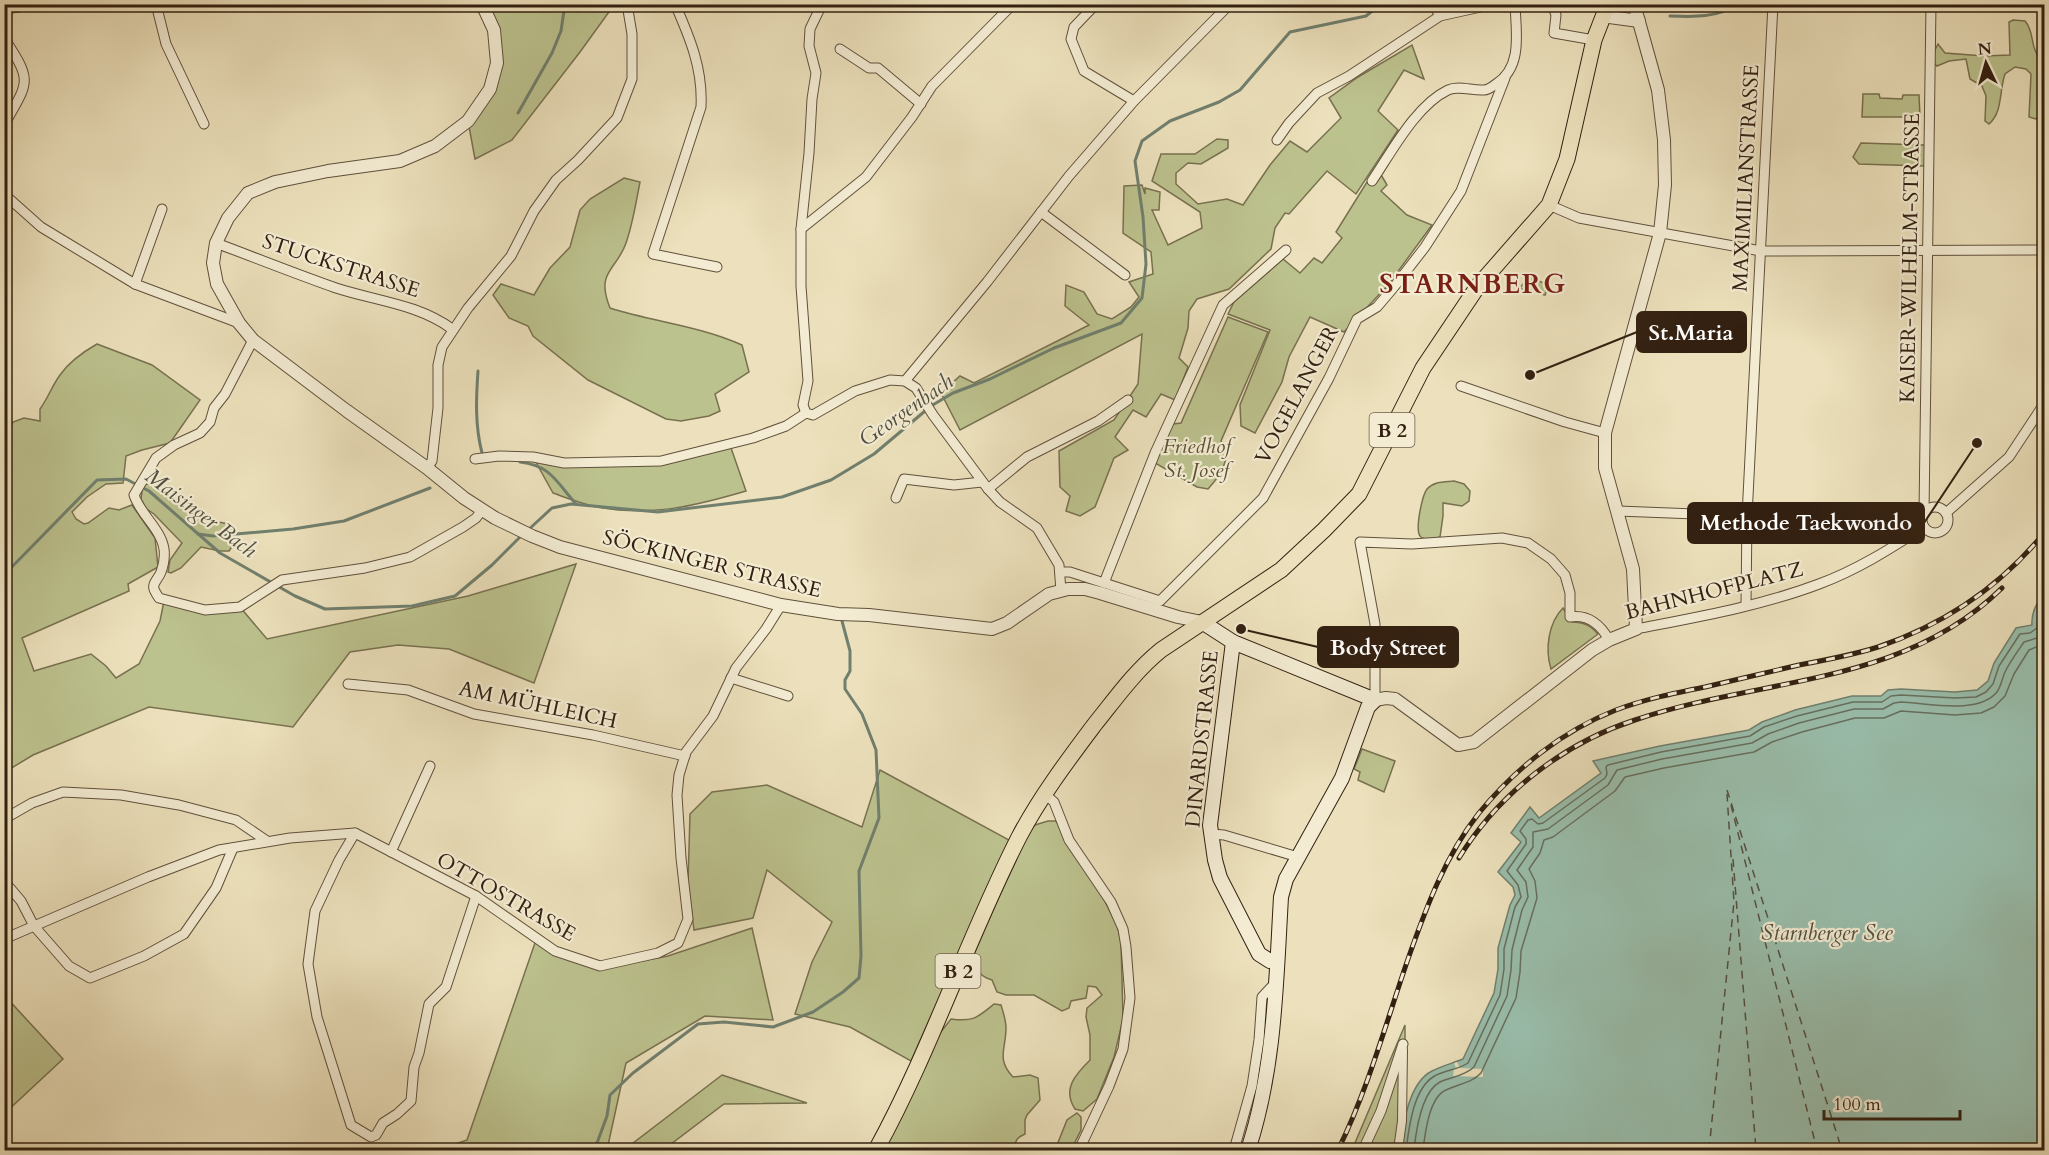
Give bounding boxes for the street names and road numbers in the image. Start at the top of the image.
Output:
street label: MAXIMILIANSTRASSE [1726,64,1766,292]
street label: KAISER-WILHELM-STRASSE [1893,113,1927,403]
street label: STUCKSTRASSE [258,227,424,305]
street label: VOGELANGER [1248,320,1346,469]
road number: B 2 [1370,413,1414,447]
street label: SÖCKINGER STRASSE [600,523,825,605]
street label: BAHNHOFPLATZ [1622,555,1806,627]
street label: DINARDSTRASSE [1178,649,1226,829]
street label: AM MÜHLEICH [456,674,620,736]
street label: OTTOSTRASSE [431,845,581,949]
road number: B 2 [936,954,980,988]

